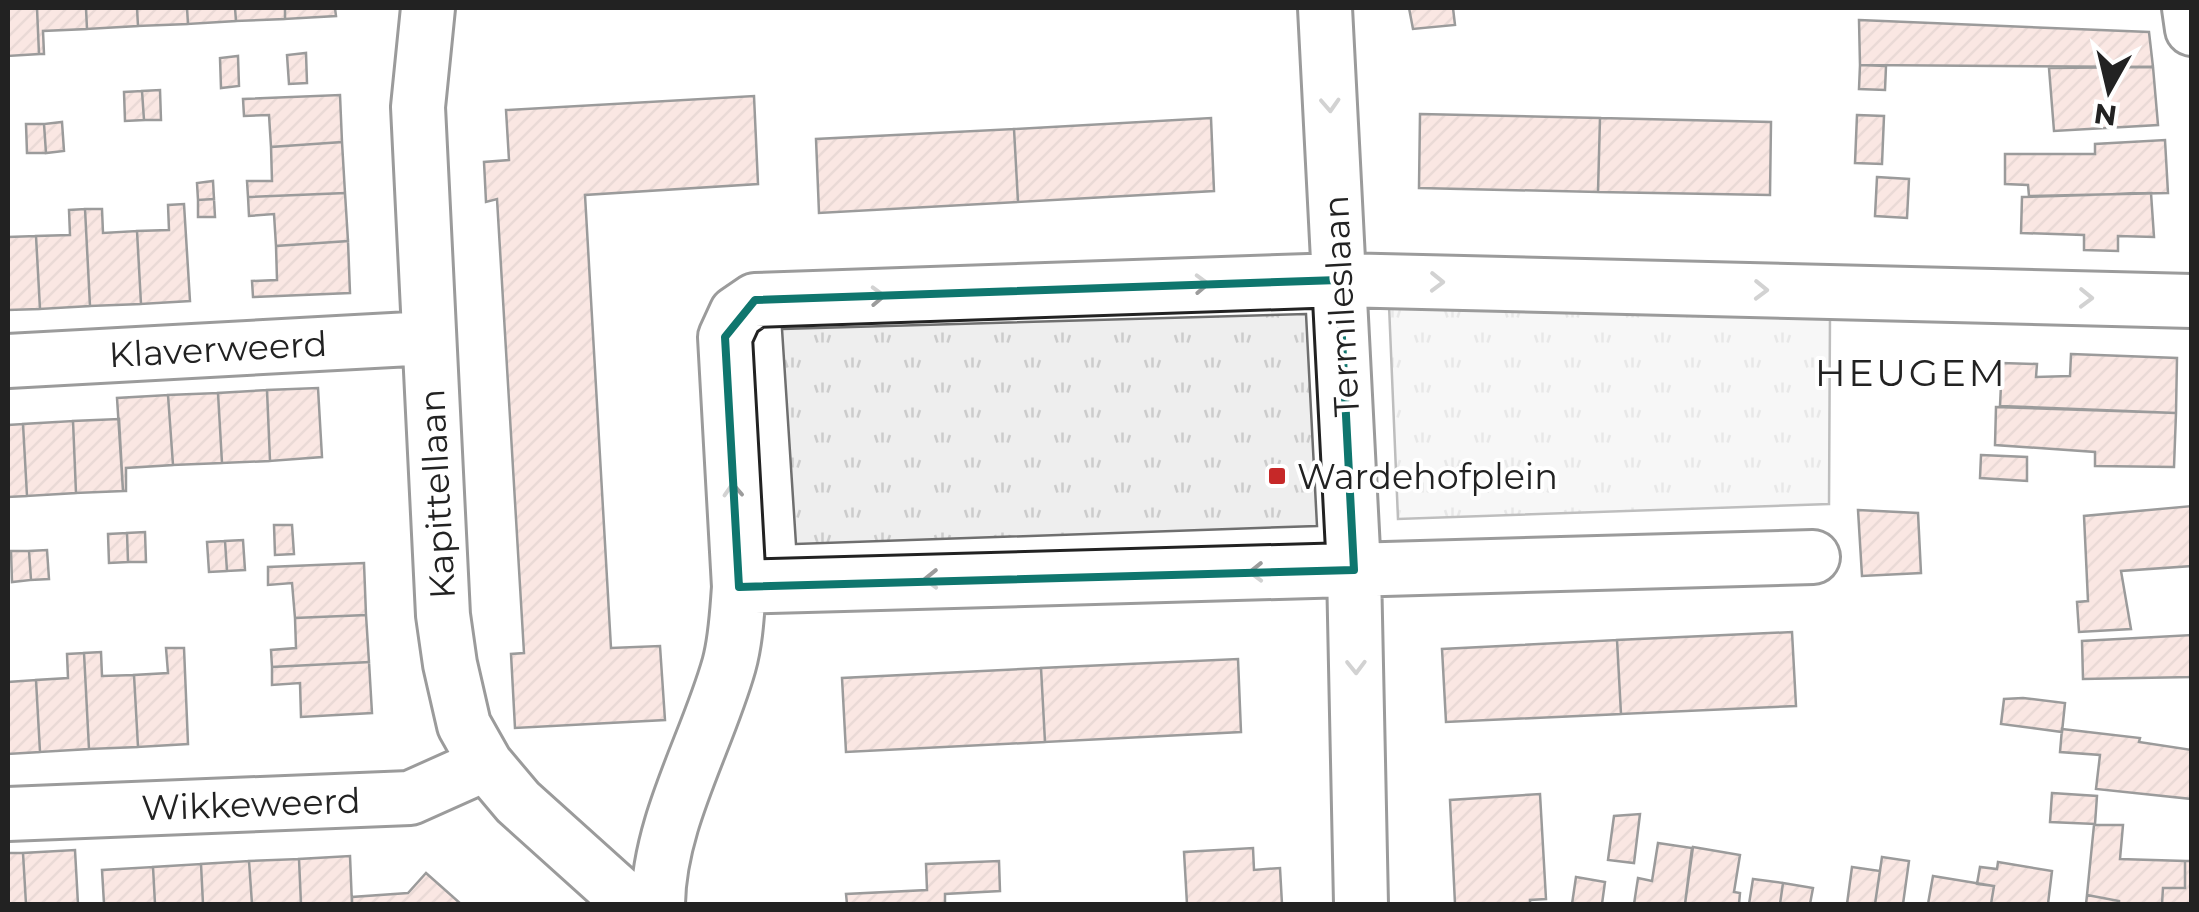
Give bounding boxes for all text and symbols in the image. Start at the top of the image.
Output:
north arrow [2059,40,2159,140]
text: N [2092,96,2119,133]
one-way arrow [1319,97,1340,113]
street label: Termileslaan [1314,194,1368,418]
one-way arrow [1430,271,1445,293]
one-way arrow [1195,274,1211,295]
one-way arrow [1754,279,1770,301]
one-way arrow [870,286,886,307]
one-way arrow [2079,288,2095,309]
street label: Klaverweerd [108,322,328,376]
district label: HEUGEM [1815,349,2007,396]
street label: Kapittellaan [410,388,464,600]
place label: Wardehofplein [1297,455,1558,498]
marker: Wardehofplein [1266,465,1288,487]
one-way arrow [723,481,744,497]
one-way arrow [1248,561,1264,582]
one-way arrow [923,568,938,590]
one-way arrow [1345,660,1366,676]
street label: Wikkeweerd [141,779,361,829]

